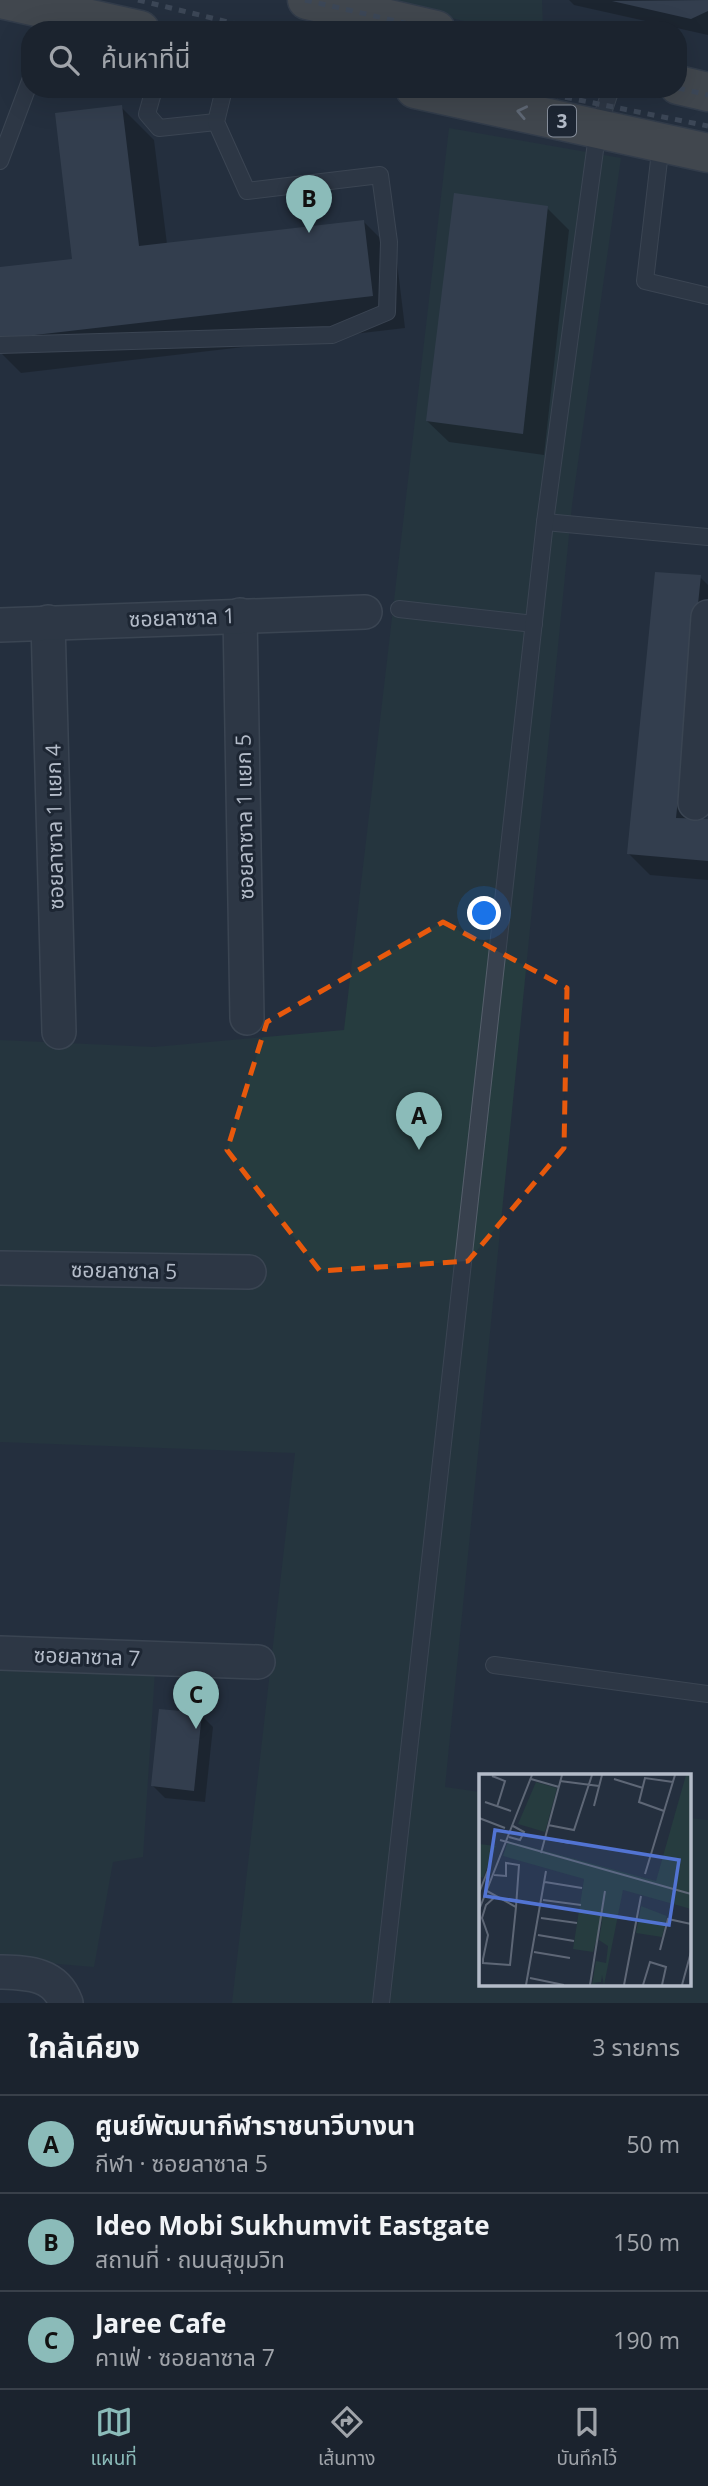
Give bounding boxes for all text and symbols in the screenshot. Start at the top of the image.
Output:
search box [21,21,687,98]
text: ค้นหาที่นี่ [101,40,191,76]
icon: search [45,41,83,79]
road number: 3 [548,105,576,136]
one-way arrow [516,106,528,121]
pin: B [286,175,332,233]
street label: ซอยลาซาล 1 [128,601,236,633]
street label: ซอยลาซาล 1 แยก 5 [229,734,259,900]
street label: ซอยลาซาล 1 แยก 4 [39,744,69,910]
your location [467,896,501,930]
pin: A [396,1092,442,1150]
street label: ซอยลาซาล 5 [71,1255,177,1285]
street label: ซอยลาซาล 7 [33,1640,141,1672]
pin: C [173,1671,219,1729]
inset map [479,1774,690,1986]
text: ใกล้เคียง [28,2026,140,2067]
text: 3 รายการ [592,2031,680,2063]
text: ศูนย์พัฒนากีฬาราชนาวีบางนา [95,2107,415,2143]
text: A [43,2128,59,2160]
text: 50 m [626,2128,680,2160]
text: กีฬา · ซอยลาซาล 5 [95,2147,268,2179]
text: Ideo Mobi Sukhumvit Eastgate [95,2207,490,2243]
text: B [43,2226,59,2258]
text: 150 m [613,2226,680,2258]
text: สถานที่ · ถนนสุขุมวิท [95,2243,285,2275]
text: Jaree Cafe [95,2305,226,2341]
text: C [44,2324,58,2356]
text: 190 m [613,2324,680,2356]
text: คาเฟ่ · ซอยลาซาล 7 [95,2341,275,2373]
tab: แผนที่ [91,2403,137,2474]
tab: เส้นทาง [318,2403,375,2474]
tab: บันทึกไว้ [556,2403,617,2474]

